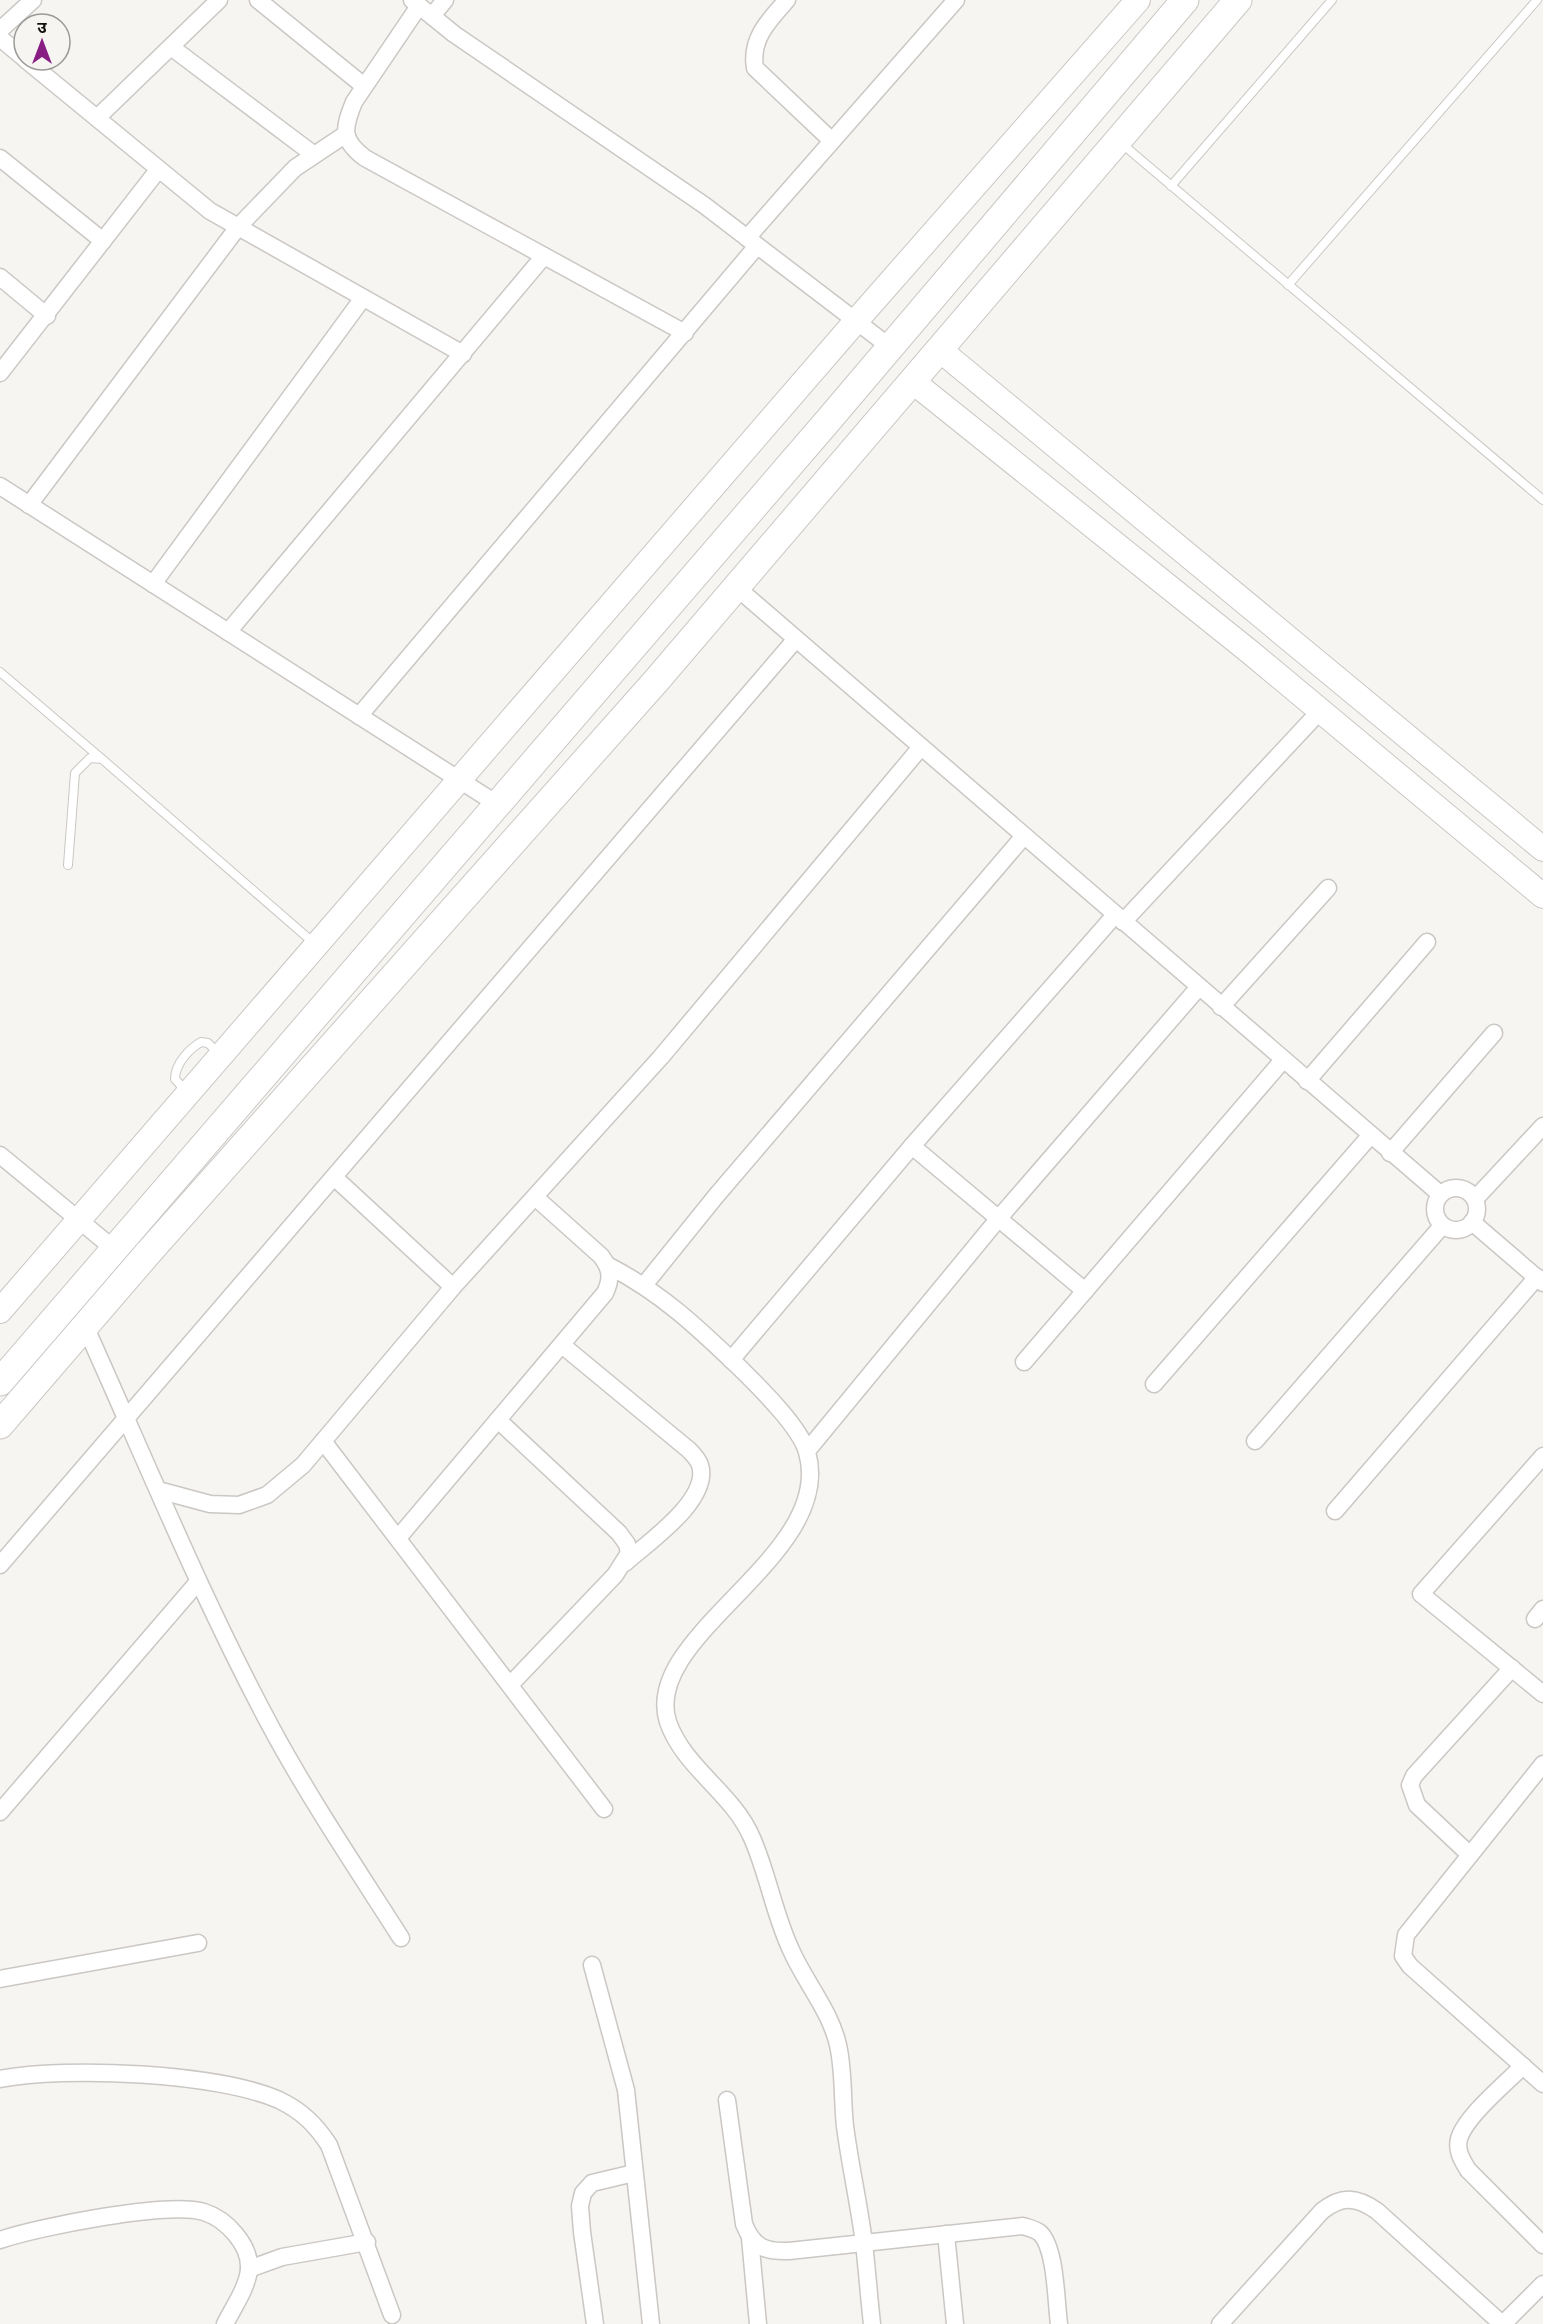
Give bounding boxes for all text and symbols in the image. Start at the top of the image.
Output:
north arrow [12,12,72,72]
text: उ [37,17,47,37]

